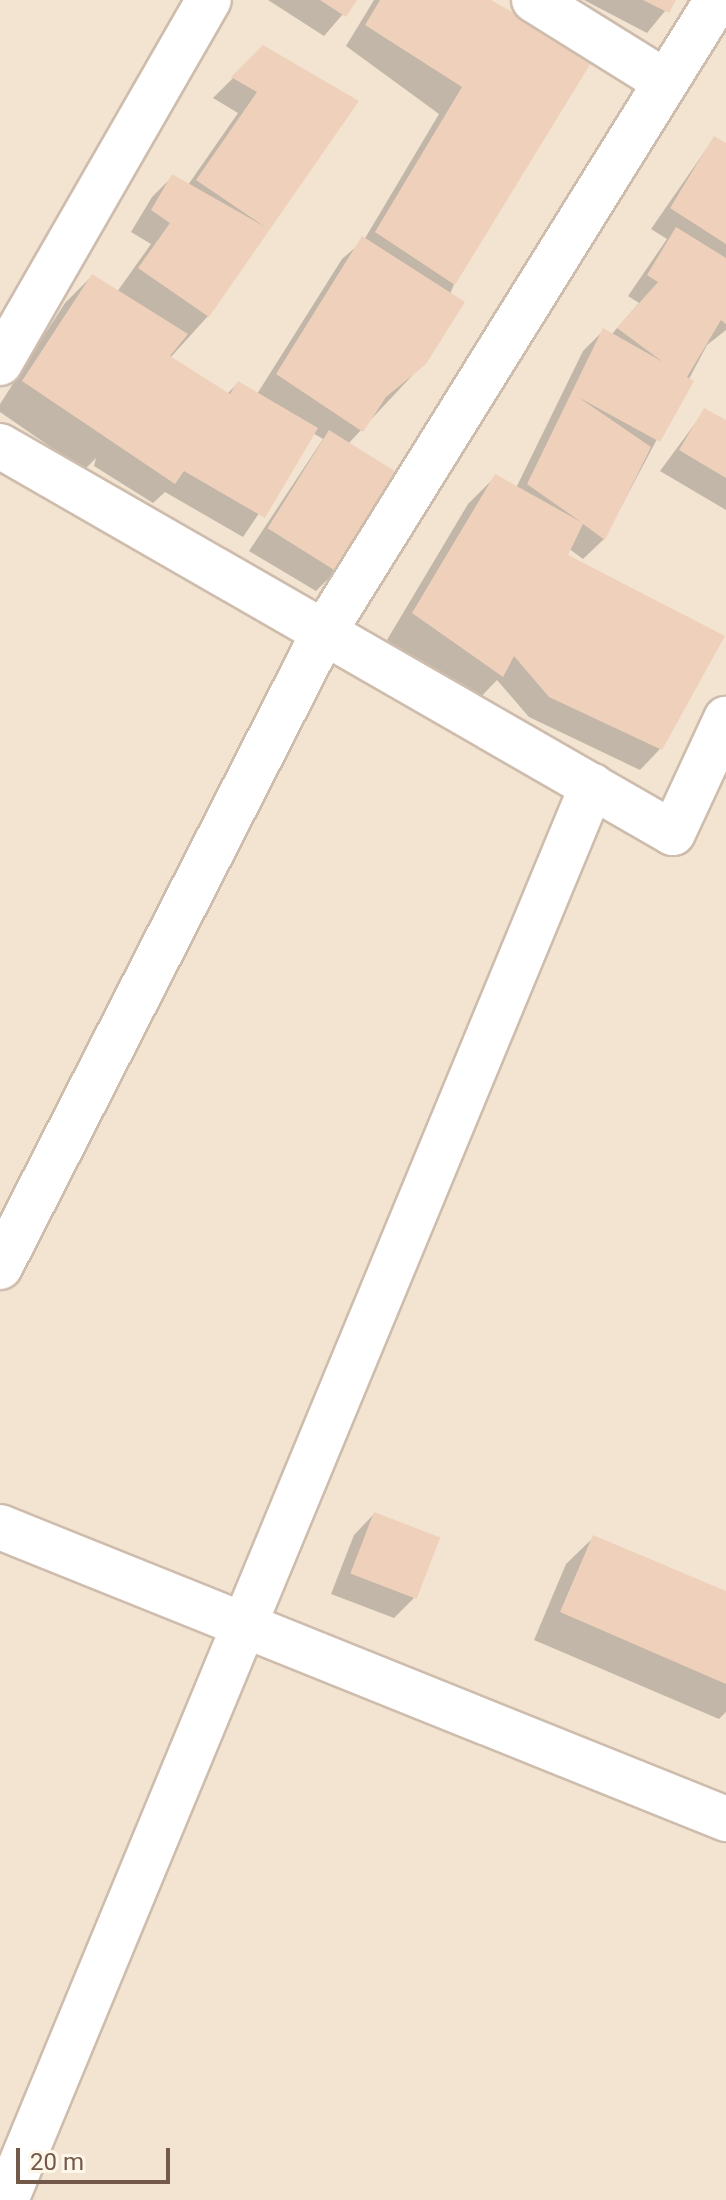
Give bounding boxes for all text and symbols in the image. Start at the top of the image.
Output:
scale bar [20,2132,174,2182]
text: 20 m [30,2148,84,2176]

